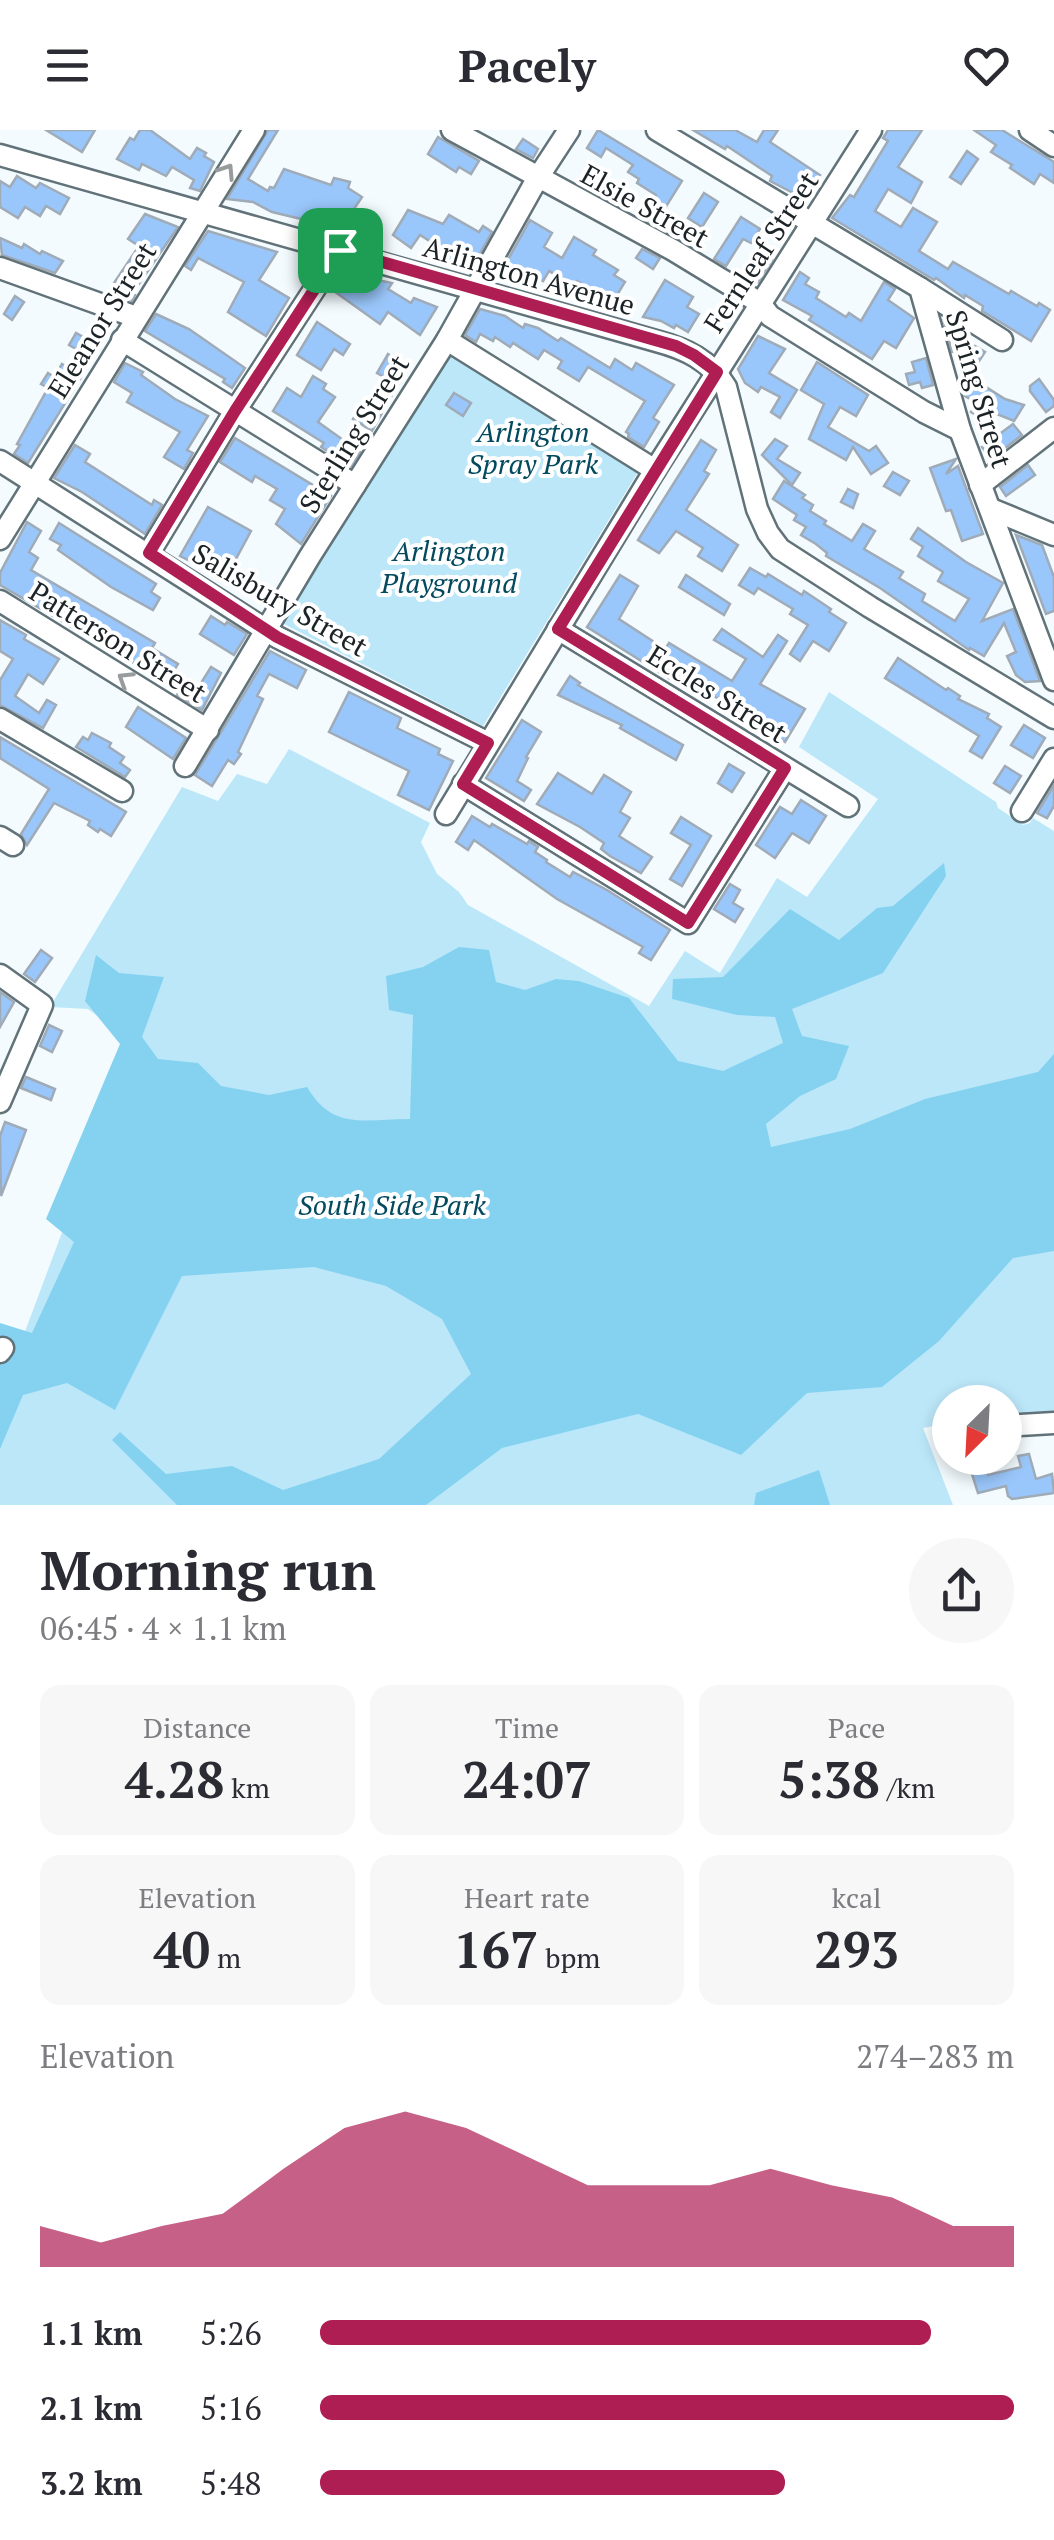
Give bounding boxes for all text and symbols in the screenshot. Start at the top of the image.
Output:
text: Pacely [458,35,596,95]
icon: menu [40,38,95,93]
icon: heart [959,38,1014,93]
street label: Elsie Street [575,155,716,256]
one-way arrow [215,164,234,182]
street label: Fernleaf Street [695,164,827,339]
pin [298,208,383,293]
icon: arrive [313,223,368,278]
street label: Arlington Avenue [419,228,639,323]
street label: Eleanor Street [39,234,165,405]
street label: Spring Street [938,306,1021,473]
street label: Sterling Street [290,347,417,520]
park label: Arlington Spray Park [468,413,599,482]
park label: Arlington Playground [380,532,518,601]
street label: Salisbury Street [186,534,375,665]
street label: Patterson Street [23,572,214,711]
street label: Eccles Street [640,636,795,751]
one-way arrow [118,672,136,691]
park label: South Side Park [298,1186,486,1223]
north arrow [932,1385,1022,1475]
map controls [932,1385,1022,1475]
text: Morning run [40,1533,376,1606]
button: share [909,1538,1014,1643]
text: 06:45 · 4 × 1.1 km [40,1607,287,1649]
text: Distance [143,1709,251,1746]
text: Time [495,1709,559,1746]
text: Pace [828,1709,885,1746]
text: 4.28 [125,1746,224,1812]
text: 24:07 [462,1746,592,1812]
text: 5:38 [778,1746,880,1812]
text: km [224,1769,270,1806]
text: /km [880,1769,935,1806]
text: Elevation [139,1879,256,1916]
text: Heart rate [464,1879,590,1916]
text: kcal [832,1879,882,1916]
text: 40 [154,1916,210,1982]
text: 167 [454,1916,538,1982]
text: 293 [814,1916,899,1982]
text: m [210,1939,241,1976]
text: bpm [538,1939,600,1976]
text: Elevation [40,2035,174,2077]
text: 274–283 m [856,2035,1014,2077]
text: 1.1 km [40,2312,143,2354]
text: 5:26 [200,2312,262,2354]
text: 2.1 km [40,2387,143,2429]
text: 5:16 [200,2387,262,2429]
text: 3.2 km [40,2462,143,2504]
text: 5:48 [200,2462,262,2504]

